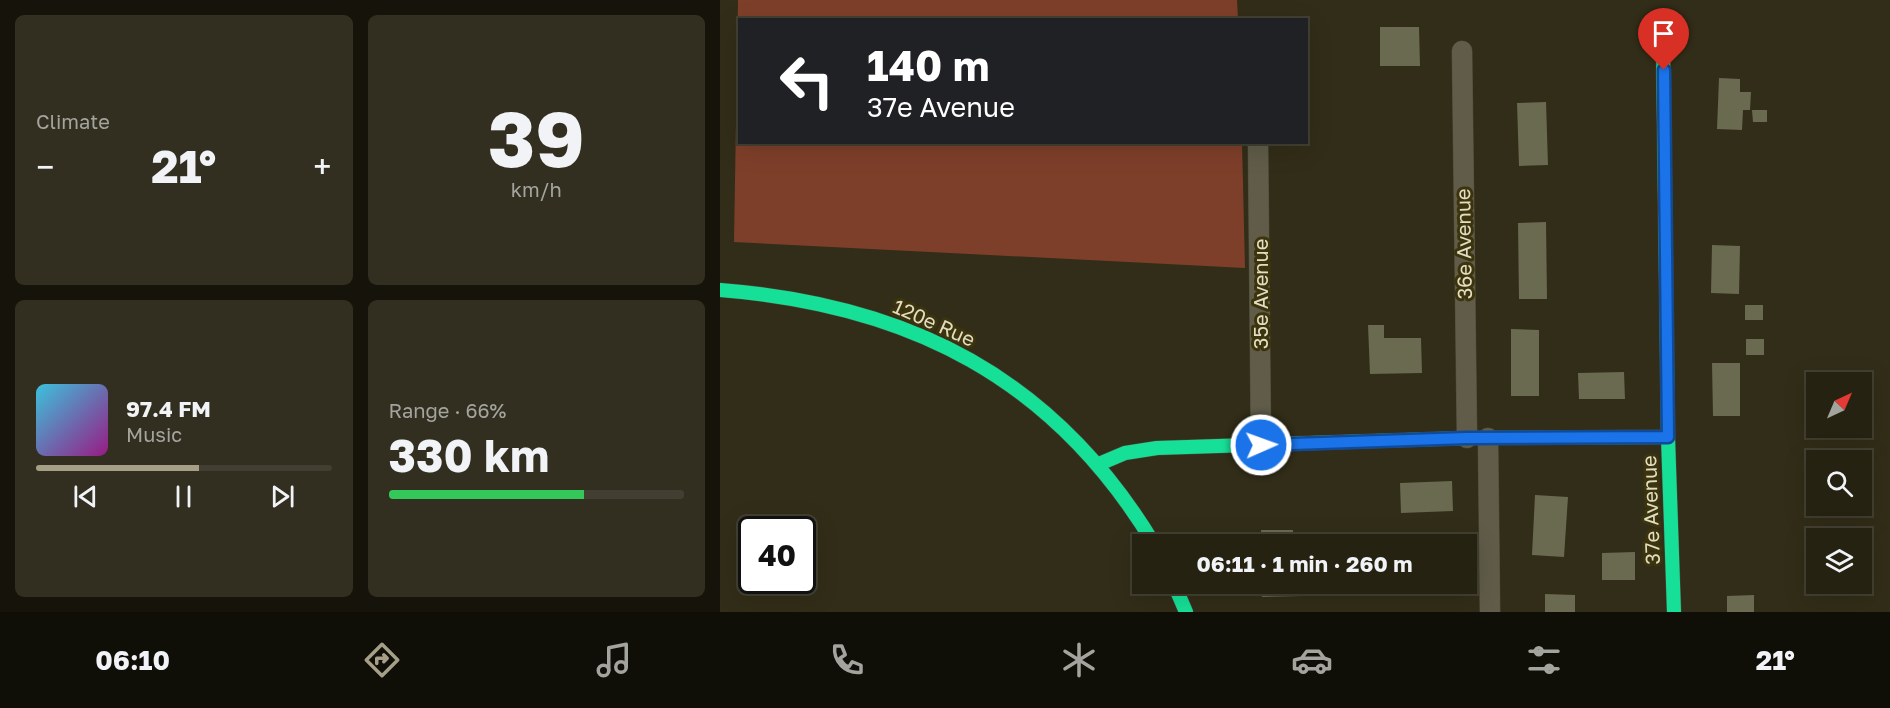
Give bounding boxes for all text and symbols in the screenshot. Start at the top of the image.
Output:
pin [1638,8,1689,70]
icon: arrive [1647,17,1680,50]
text: 140 m [867,40,989,90]
icon: left [768,42,846,120]
text: 39 [488,91,585,184]
text: 37e Avenue [867,91,1015,123]
text: Climate [36,109,110,133]
text: 21° [151,139,216,193]
text: − [36,147,54,186]
text: + [313,147,331,186]
text: km/h [511,177,562,201]
street label: 36e Avenue [1450,188,1476,300]
street label: 35e Avenue [1248,239,1272,349]
street label: 120e Rue [890,293,979,351]
north arrow [1806,372,1872,438]
map controls [1806,372,1872,594]
text: 97.4 FM [126,395,211,422]
text: Range · 66% [389,398,506,422]
position arrow [1229,413,1293,477]
text: Music [126,422,182,446]
text: 330 km [389,428,549,482]
button: search [1806,450,1872,516]
street label: 37e Avenue [1636,455,1664,565]
icon: previous [69,480,102,513]
icon: pause [167,480,200,513]
icon: next [266,480,299,513]
speed limit sign: 40 [738,516,816,594]
button: layers [1806,528,1872,594]
text: 06:11 · 1 min · 260 m [1197,550,1412,577]
icon: directions [361,639,403,681]
icon: music [593,639,635,681]
icon: phone [826,639,868,681]
icon: climate [1058,639,1100,681]
icon: car [1291,639,1333,681]
icon: filters [1523,639,1565,681]
text: 06:10 [95,644,170,676]
text: 21° [1756,644,1795,676]

